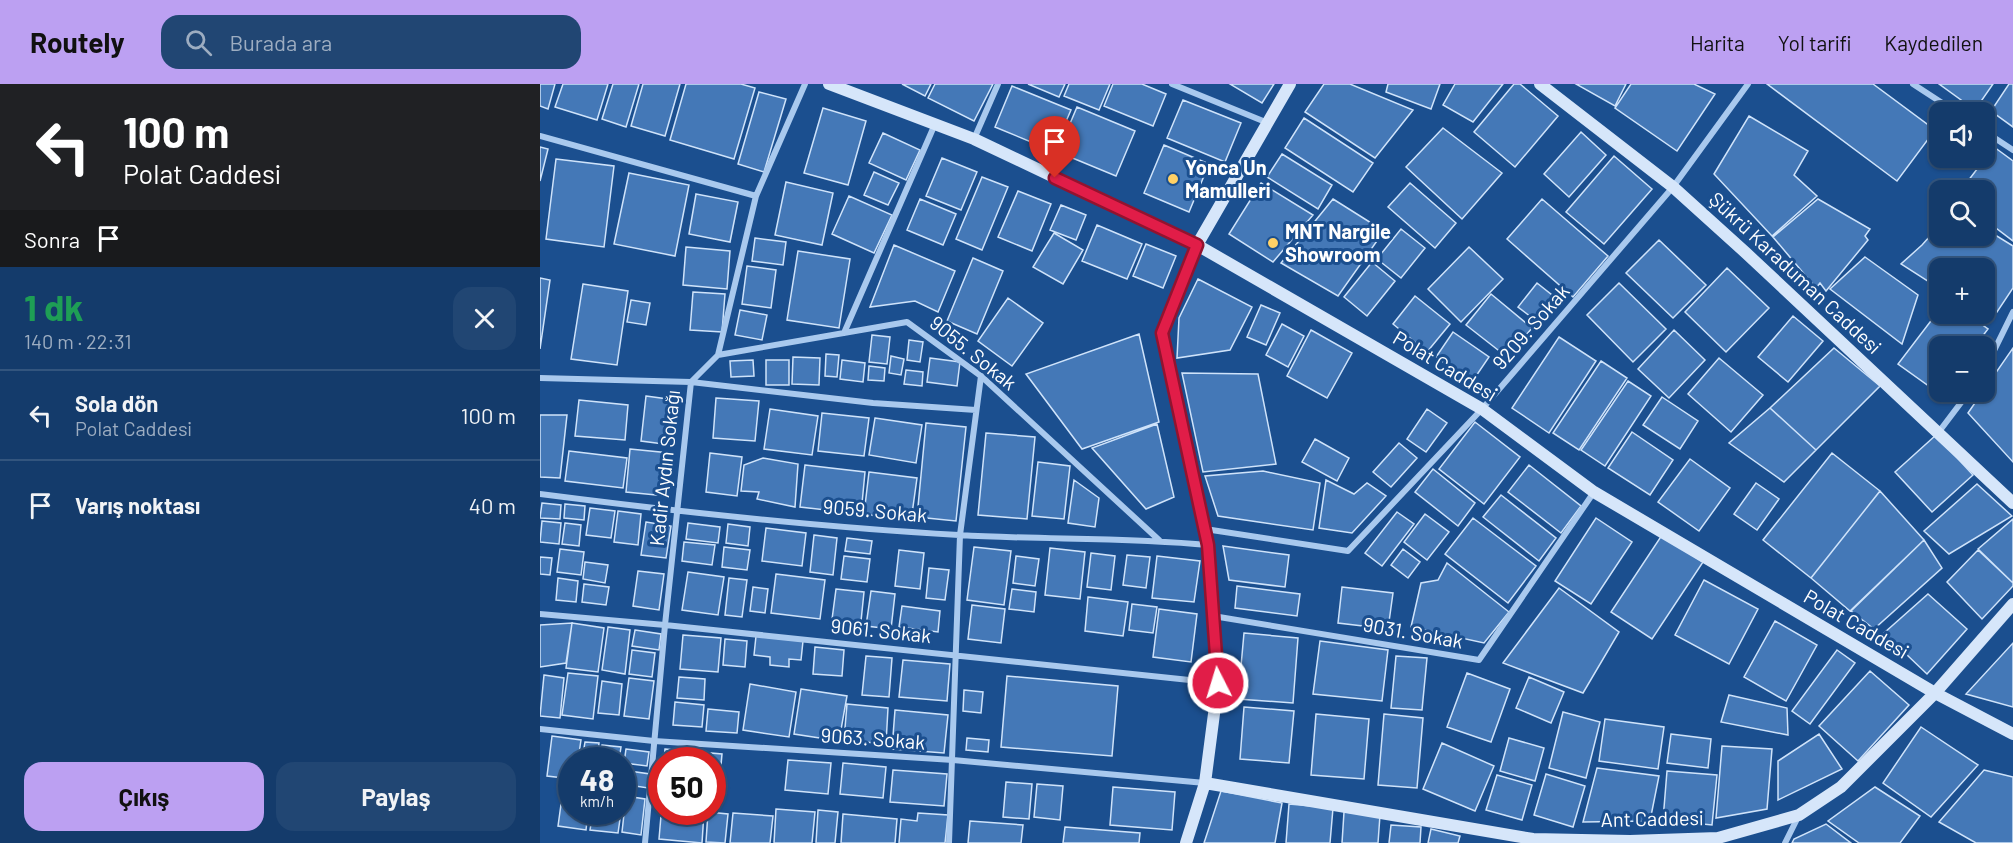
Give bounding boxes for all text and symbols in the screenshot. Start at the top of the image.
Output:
search box [161,15,581,69]
text: Routely [30,25,125,59]
icon: search [182,26,215,59]
text: Burada ara [230,29,332,55]
text: Harita [1690,30,1745,55]
text: Yol tarifi [1778,30,1851,55]
text: Kaydedilen [1884,30,1983,55]
map controls [1929,102,1995,402]
button: sound [1929,102,1995,168]
text: 100 m [123,106,229,156]
icon: left [24,108,102,186]
pin [1029,116,1080,178]
icon: arrive [1038,125,1071,158]
place label: Yonca Un Mamulleri [1185,155,1271,202]
text: Polat Caddesi [123,157,281,189]
marker: Yonca Un Mamulleri [1166,172,1180,186]
button: search [1929,180,1995,246]
street label: Şükrü Karaduman Caddesi [1705,186,1887,358]
place label: MNT Nargile Showroom [1285,219,1391,266]
icon: arrive [92,222,125,255]
text: Sonra [24,226,80,252]
marker: MNT Nargile Showroom [1266,236,1280,250]
button: + [1929,258,1995,324]
street label: 9209. Sokak [1487,279,1574,374]
text: 1 dk [24,285,84,328]
button: close [453,287,516,350]
street label: 9055. Sokak [925,310,1022,394]
street label: Polat Caddesi [1389,325,1502,406]
text: 140 m · 22:31 [24,329,131,353]
button: − [1929,336,1995,402]
street label: Kadir Aydın Sokağı [644,389,684,547]
text: Sola dön [75,390,158,416]
icon: left [24,399,57,432]
text: 100 m [461,402,516,428]
text: Polat Caddesi [75,416,192,440]
icon: arrive [24,489,57,522]
text: Varış noktası [75,492,200,518]
text: 40 m [469,492,516,518]
street label: 9059. Sokak [822,493,928,527]
street label: Polat Caddesi [1800,584,1913,663]
street label: 9031. Sokak [1361,611,1465,653]
street label: 9061. Sokak [830,613,933,647]
position arrow [1186,651,1250,715]
street label: 9063. Sokak [820,722,926,754]
speed limit sign: 50 [648,747,726,825]
text: 48 [580,761,614,797]
button: Çıkış [24,762,264,831]
button: Paylaş [276,762,516,831]
text: km/h [580,792,614,810]
street label: Ant Caddesi [1600,805,1703,831]

